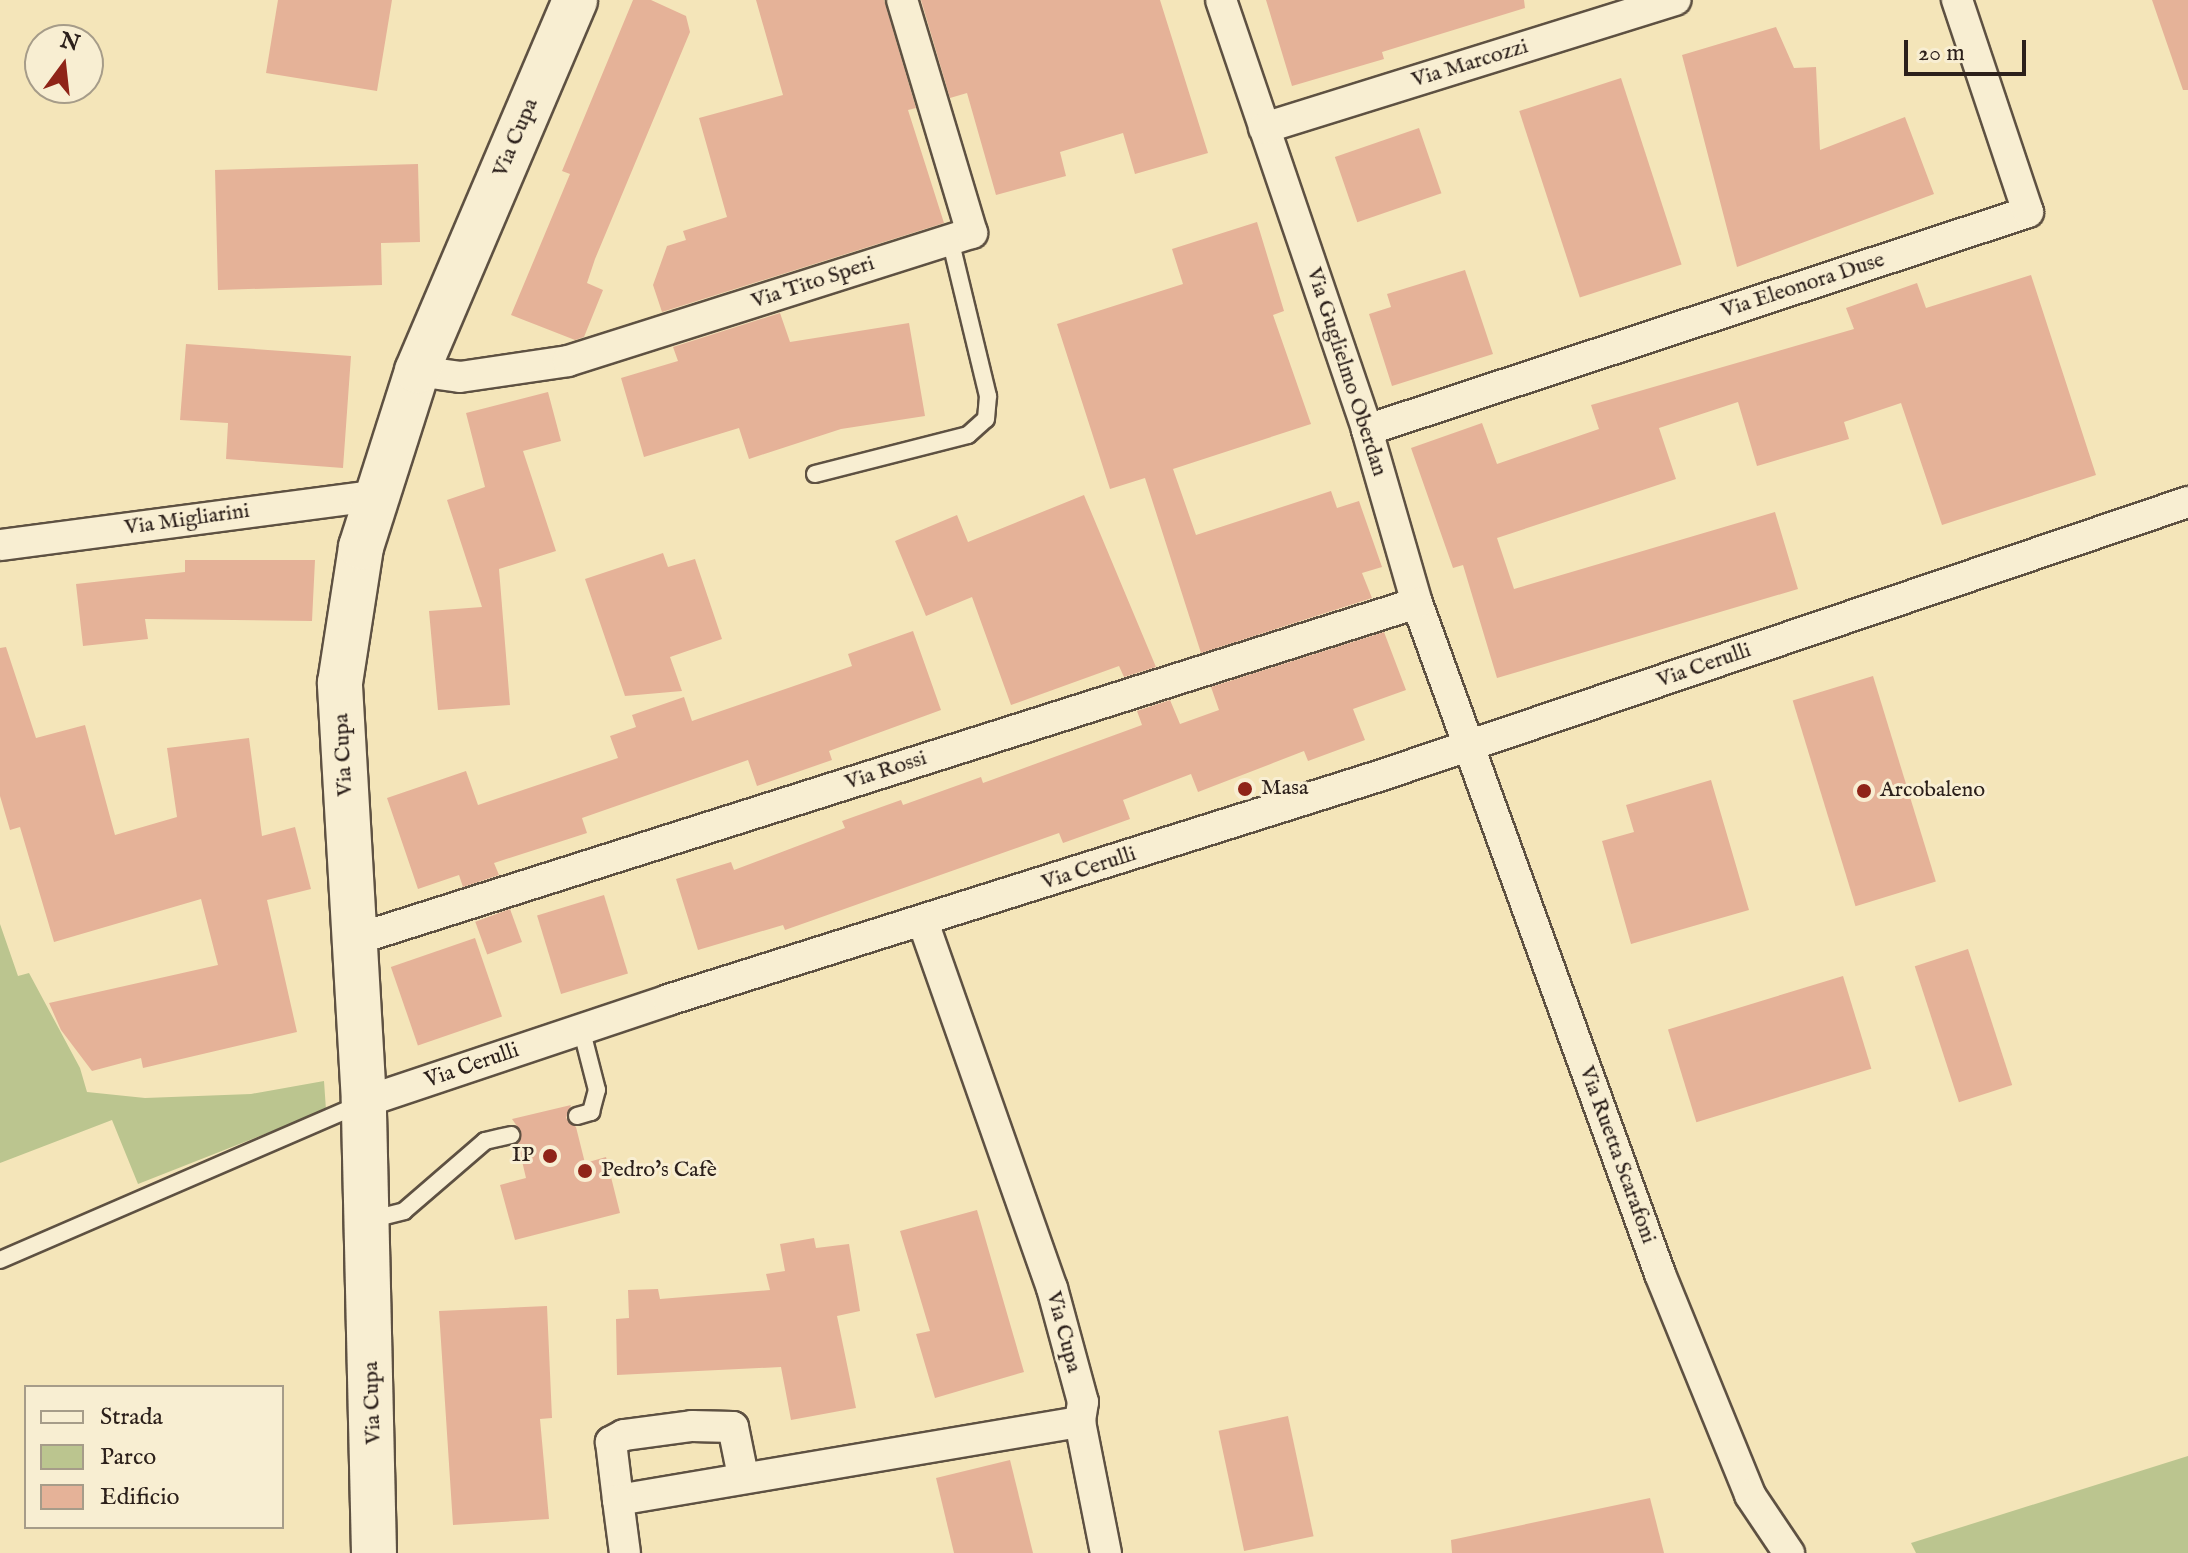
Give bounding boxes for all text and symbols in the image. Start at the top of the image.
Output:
north arrow [24,24,104,104]
scale bar [1908,24,2030,74]
text: N [57,27,83,59]
street label: Via Marcozzi [1409,34,1531,94]
text: 20 m [1918,38,1965,69]
street label: Via Cupa [488,95,544,181]
street label: Via Eleonora Duse [1718,247,1888,325]
street label: Via Tito Speri [748,251,878,315]
street label: Via Guglielmo Oberdan [1300,264,1392,480]
street label: Via Migliarini [123,498,251,542]
street label: Via Cerulli [1653,638,1755,694]
street label: Via Cupa [329,713,359,797]
street label: Via Rossi [842,745,930,797]
place label: Masa [1261,776,1308,802]
place label: Arcobaleno [1880,778,1985,804]
marker: Masa [1236,780,1254,798]
marker: Arcobaleno [1855,782,1873,800]
street label: Via Cerulli [1038,841,1140,897]
street label: Via Cerulli [421,1038,523,1094]
street label: Via Ruetta Scarafoni [1573,1063,1661,1247]
place label: IP [512,1143,534,1169]
marker: IP [541,1147,559,1165]
place label: Pedro's Cafè [601,1158,717,1184]
marker: Pedro's Cafè [576,1162,594,1180]
street label: Via Cupa [1039,1288,1087,1376]
street label: Via Cupa [358,1361,388,1445]
legend [24,1385,284,1529]
text: Strada [100,1402,163,1433]
text: Parco [100,1442,156,1473]
text: Edificio [100,1482,179,1513]

